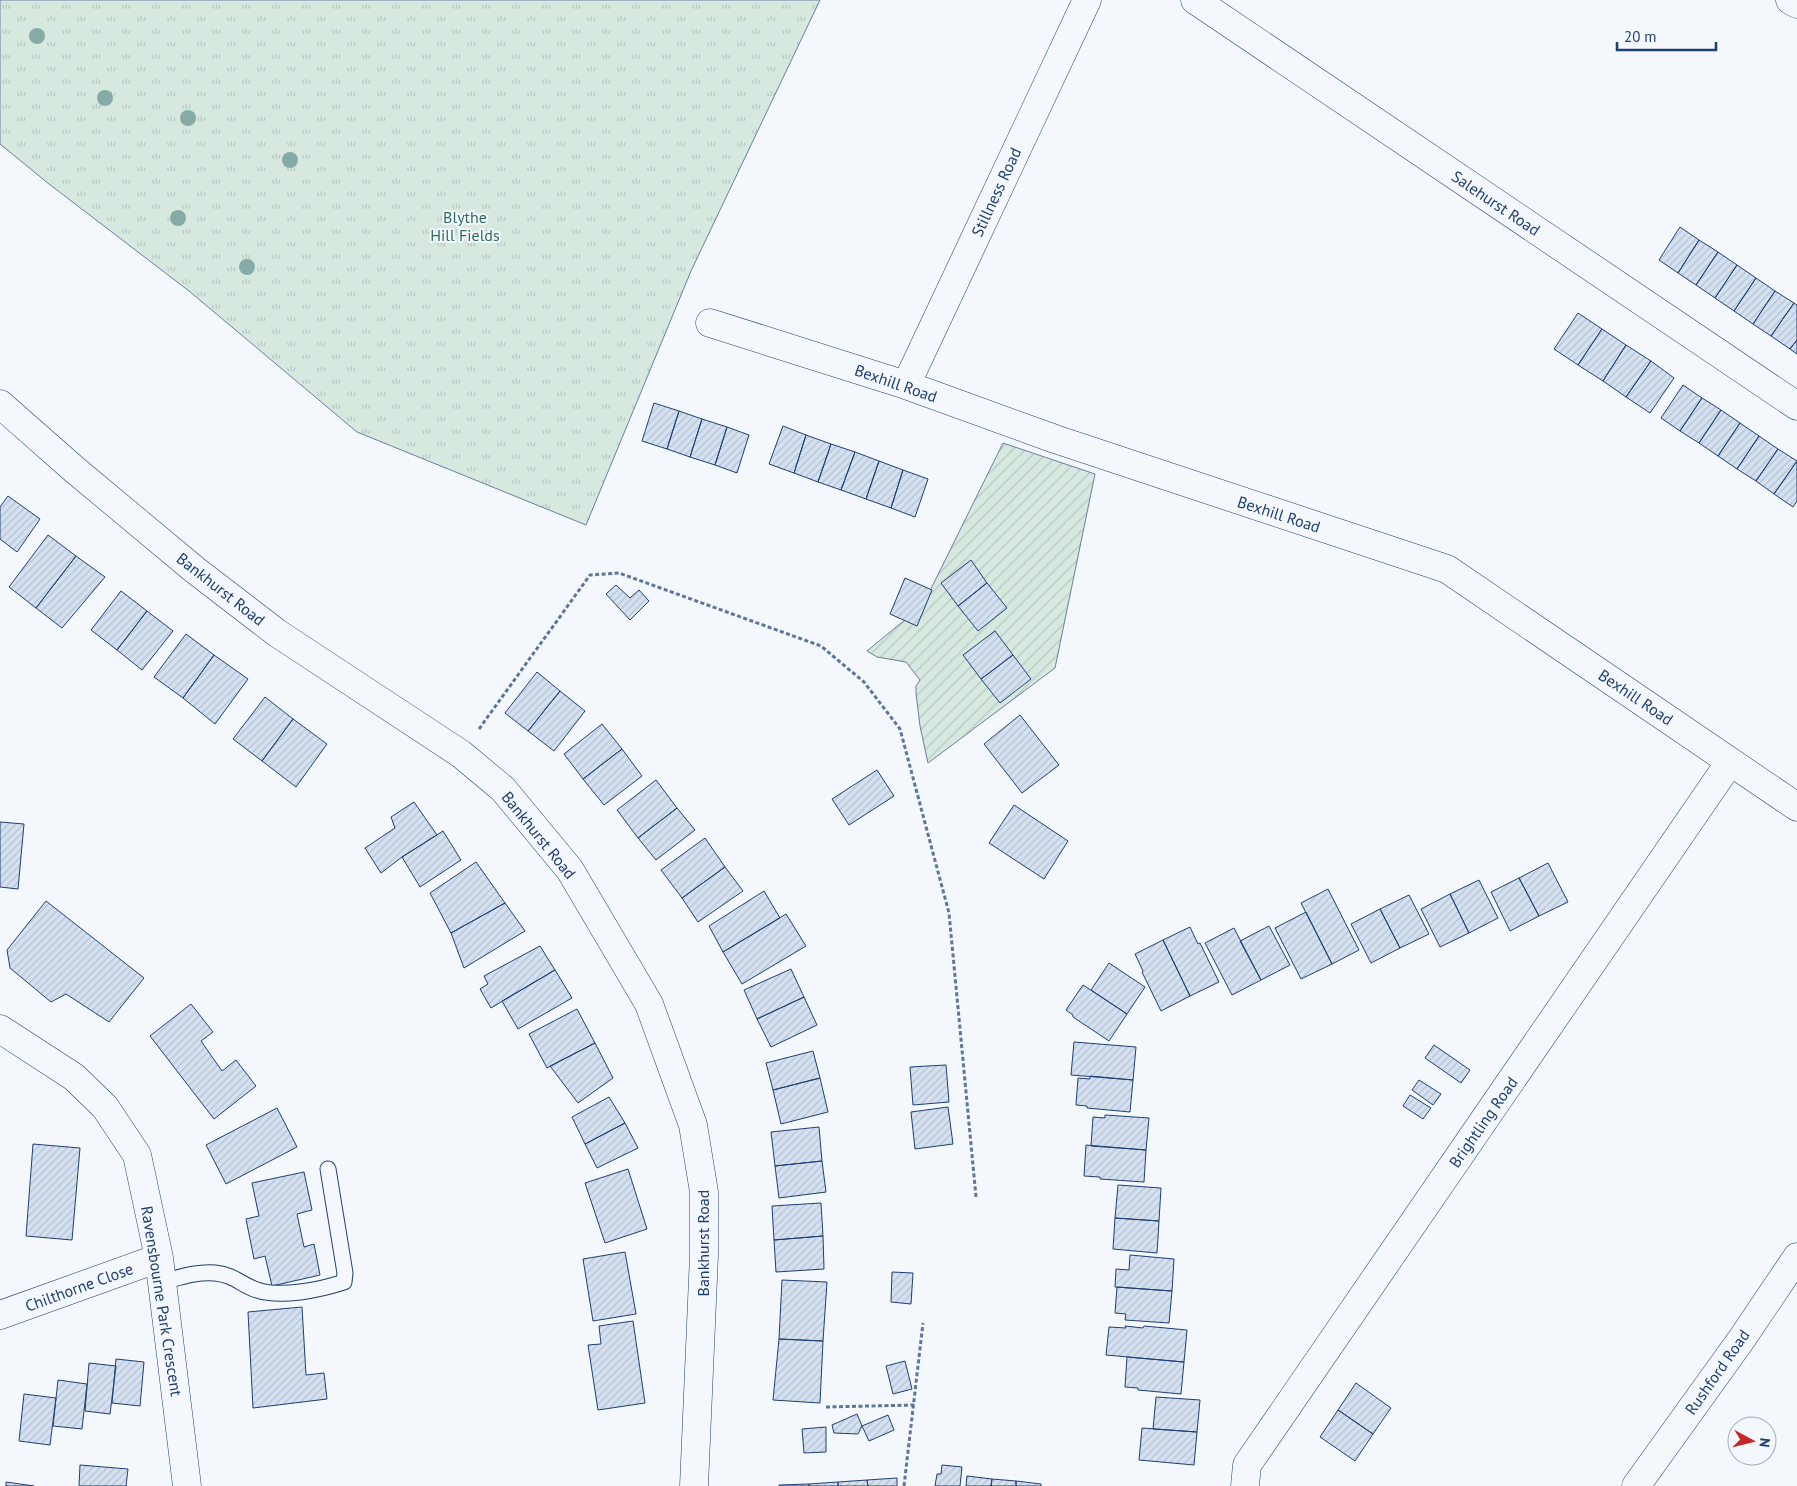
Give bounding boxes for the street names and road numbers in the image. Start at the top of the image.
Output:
street label: Stillness Road [967,144,1025,240]
street label: Salehurst Road [1448,166,1544,240]
street label: Bexhill Road [852,360,940,406]
street label: Bexhill Road [1235,491,1323,537]
street label: Bankhurst Road [173,548,269,630]
street label: Bexhill Road [1595,665,1677,729]
street label: Bankhurst Road [498,787,580,883]
street label: Brightling Road [1444,1073,1522,1171]
street label: Bankhurst Road [693,1190,713,1296]
street label: Ravensbourne Park Crescent [137,1204,187,1398]
street label: Chilthorne Close [22,1258,136,1316]
street label: Rushford Road [1680,1326,1754,1418]

